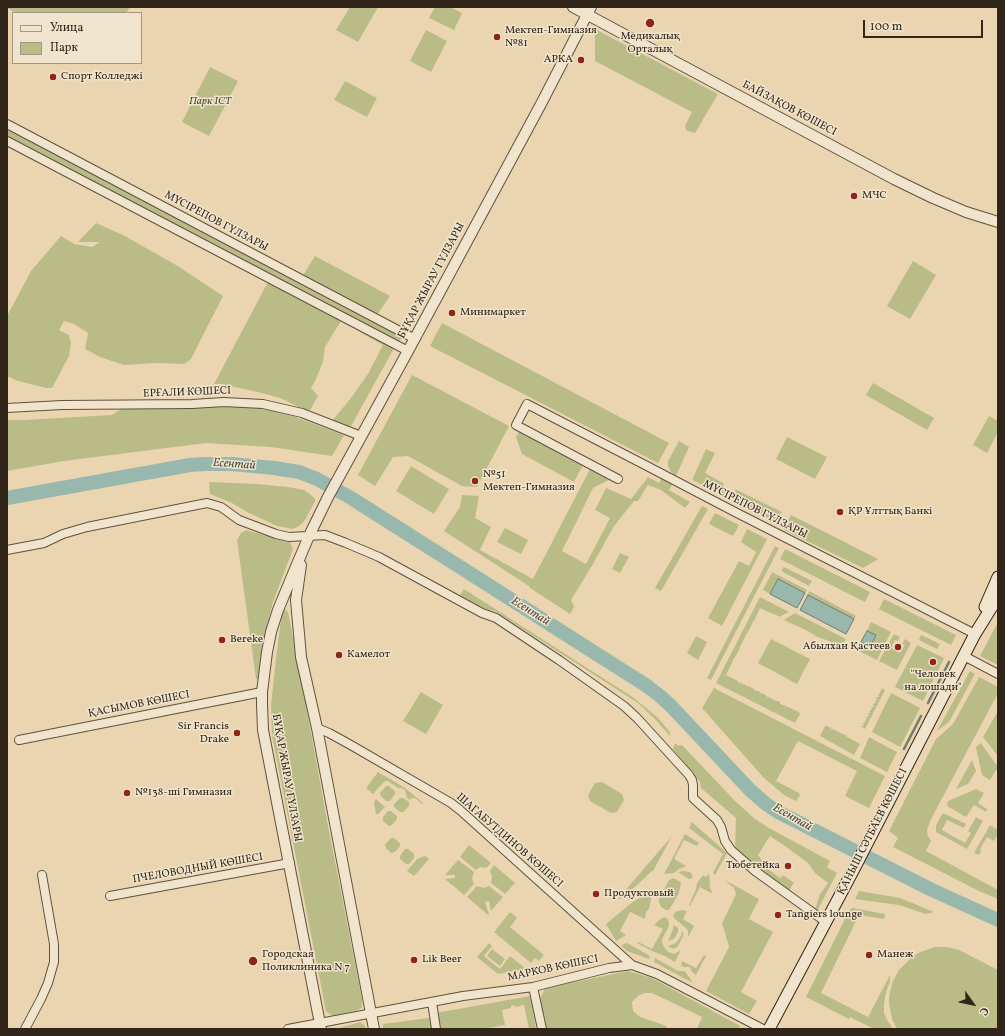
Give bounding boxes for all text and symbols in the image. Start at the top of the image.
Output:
legend [12,12,142,64]
scale bar [865,12,985,38]
marker: Медикалық Орталық [644,17,656,29]
text: 100 m [870,19,902,35]
text: Улица [50,20,83,36]
place label: Мектеп-Гимназия №81 [505,24,597,50]
place label: Медикалық Орталық [620,30,680,56]
marker: Мектеп-Гимназия №81 [492,32,502,42]
text: Парк [50,40,78,56]
place label: АРКА [544,53,573,67]
marker: АРКА [576,55,586,65]
place label: Спорт Колледжі [61,70,143,84]
marker: Спорт Колледжі [48,72,58,82]
street label: БАЙЗАҚОВ КӨШЕСІ [740,79,838,139]
park label: Парк ICT [189,95,231,109]
street label: МҮСІРЕПОВ ГҮЛЗАРЫ [162,189,270,255]
place label: МЧС [862,189,887,203]
marker: МЧС [849,191,859,201]
street label: БҰҚАР ЖЫРАУ ГҮЛЗАРЫ [396,221,468,341]
place label: Минимаркет [460,306,526,320]
marker: Минимаркет [447,308,457,318]
street label: ЕРҒАЛИ КӨШЕСІ [143,385,231,401]
water label: Есентай [212,456,256,474]
place label: №51 Мектеп-Гимназия [483,468,575,494]
marker: №51 Мектеп-Гимназия [470,476,480,486]
street label: МҮСІРЕПОВ ГҮЛЗАРЫ [700,478,810,542]
place label: ҚР Ұлттық Банкі [848,505,932,519]
marker: ҚР Ұлттық Банкі [835,507,845,517]
water label: Есентай [508,594,552,630]
place label: Bereke [230,633,263,647]
marker: Bereke [217,635,227,645]
place label: Абылхан Қастеев [803,640,890,654]
marker: Абылхан Қастеев [893,642,903,652]
place label: Камелот [347,648,390,662]
marker: Камелот [334,650,344,660]
marker: "Человек на лошади" [928,657,938,667]
place label: "Человек на лошади" [904,668,962,694]
street label: ҚАСЫМОВ КӨШЕСІ [87,689,191,721]
street label: БҰҚАР ЖЫРАУ ГҮЛЗАРЫ [268,713,304,843]
place label: Sir Francis Drake [177,720,229,746]
marker: Sir Francis Drake [232,728,242,738]
street label: ҚАНЫШ СӘТБАЕВ КӨШЕСІ [835,766,911,898]
place label: №138-ші Гимназия [135,786,232,800]
marker: №138-ші Гимназия [122,788,132,798]
street label: ШАГАБУТДИНОВ КӨШЕСІ [453,791,565,891]
water label: Есентай [770,801,814,835]
street label: ПЧЕЛОВОДНЫЙ КӨШЕСІ [132,851,264,887]
place label: Тюбетейка [726,859,780,873]
marker: Тюбетейка [783,861,793,871]
place label: Продуктовый [604,887,674,901]
marker: Продуктовый [591,889,601,899]
place label: Tangiers lounge [786,908,862,922]
marker: Tangiers lounge [773,910,783,920]
place label: Городская Поликлиника N 7 [262,948,350,974]
place label: Манеж [877,948,913,962]
marker: Манеж [864,950,874,960]
place label: Lik Beer [422,953,462,967]
street label: МАРКОВ КӨШЕСІ [506,953,600,985]
marker: Городская Поликлиника N 7 [247,955,259,967]
marker: Lik Beer [409,955,419,965]
north arrow [953,984,993,1024]
text: С [975,1004,992,1018]

